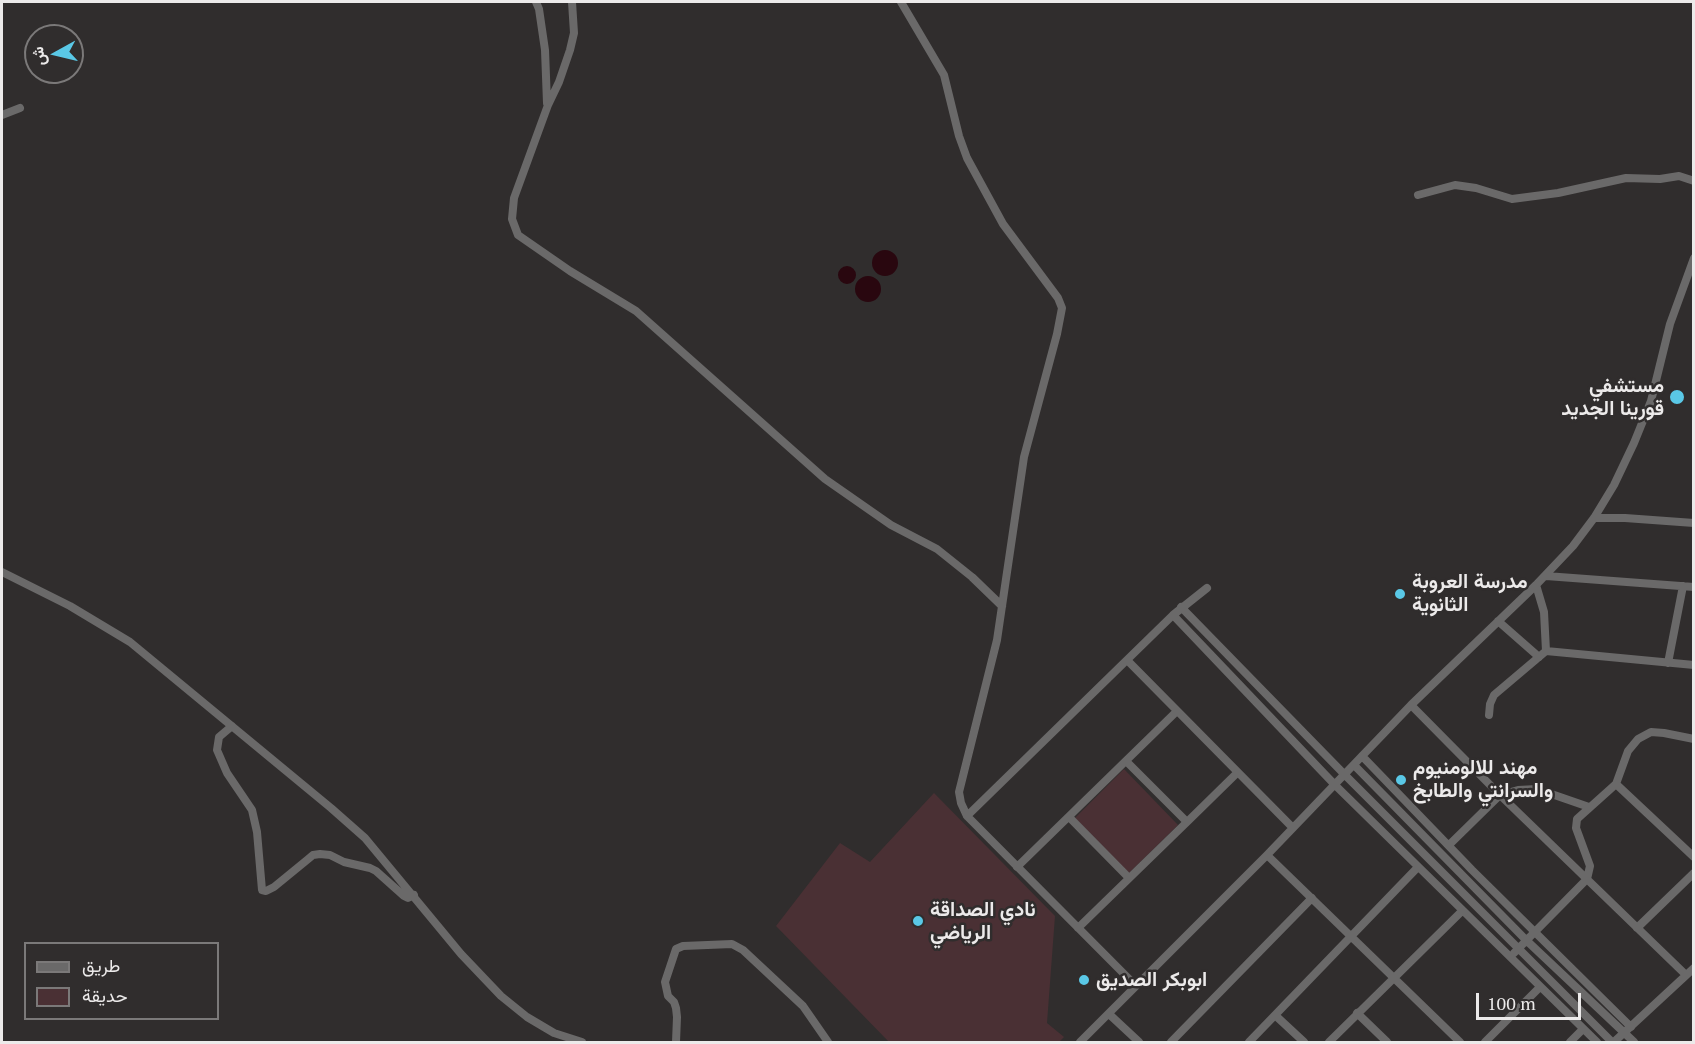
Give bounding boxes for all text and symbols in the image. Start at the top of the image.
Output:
north arrow [24,24,84,84]
text: ش [26,45,50,67]
place label: مستشفي قورينا الجديد [1561,374,1664,421]
marker: مستشفي قورينا الجديد [1668,388,1686,406]
place label: مدرسة العروبة الثانوية [1412,570,1528,617]
marker: مدرسة العروبة الثانوية [1393,587,1407,601]
place label: مهند للالومنيوم والسرانتي والطابخ [1413,756,1553,803]
marker: مهند للالومنيوم والسرانتي والطابخ [1394,773,1408,787]
place label: نادي الصداقة الرياضي [930,898,1036,945]
marker: نادي الصداقة الرياضي [911,914,925,928]
legend [24,942,219,1020]
text: طريق [82,953,120,977]
place label: ابوبكر الصديق [1096,968,1207,992]
marker: ابوبكر الصديق [1077,973,1091,987]
scale bar [1479,981,1584,1019]
text: حديقة [82,983,128,1007]
text: 100 m [1487,991,1536,1015]

